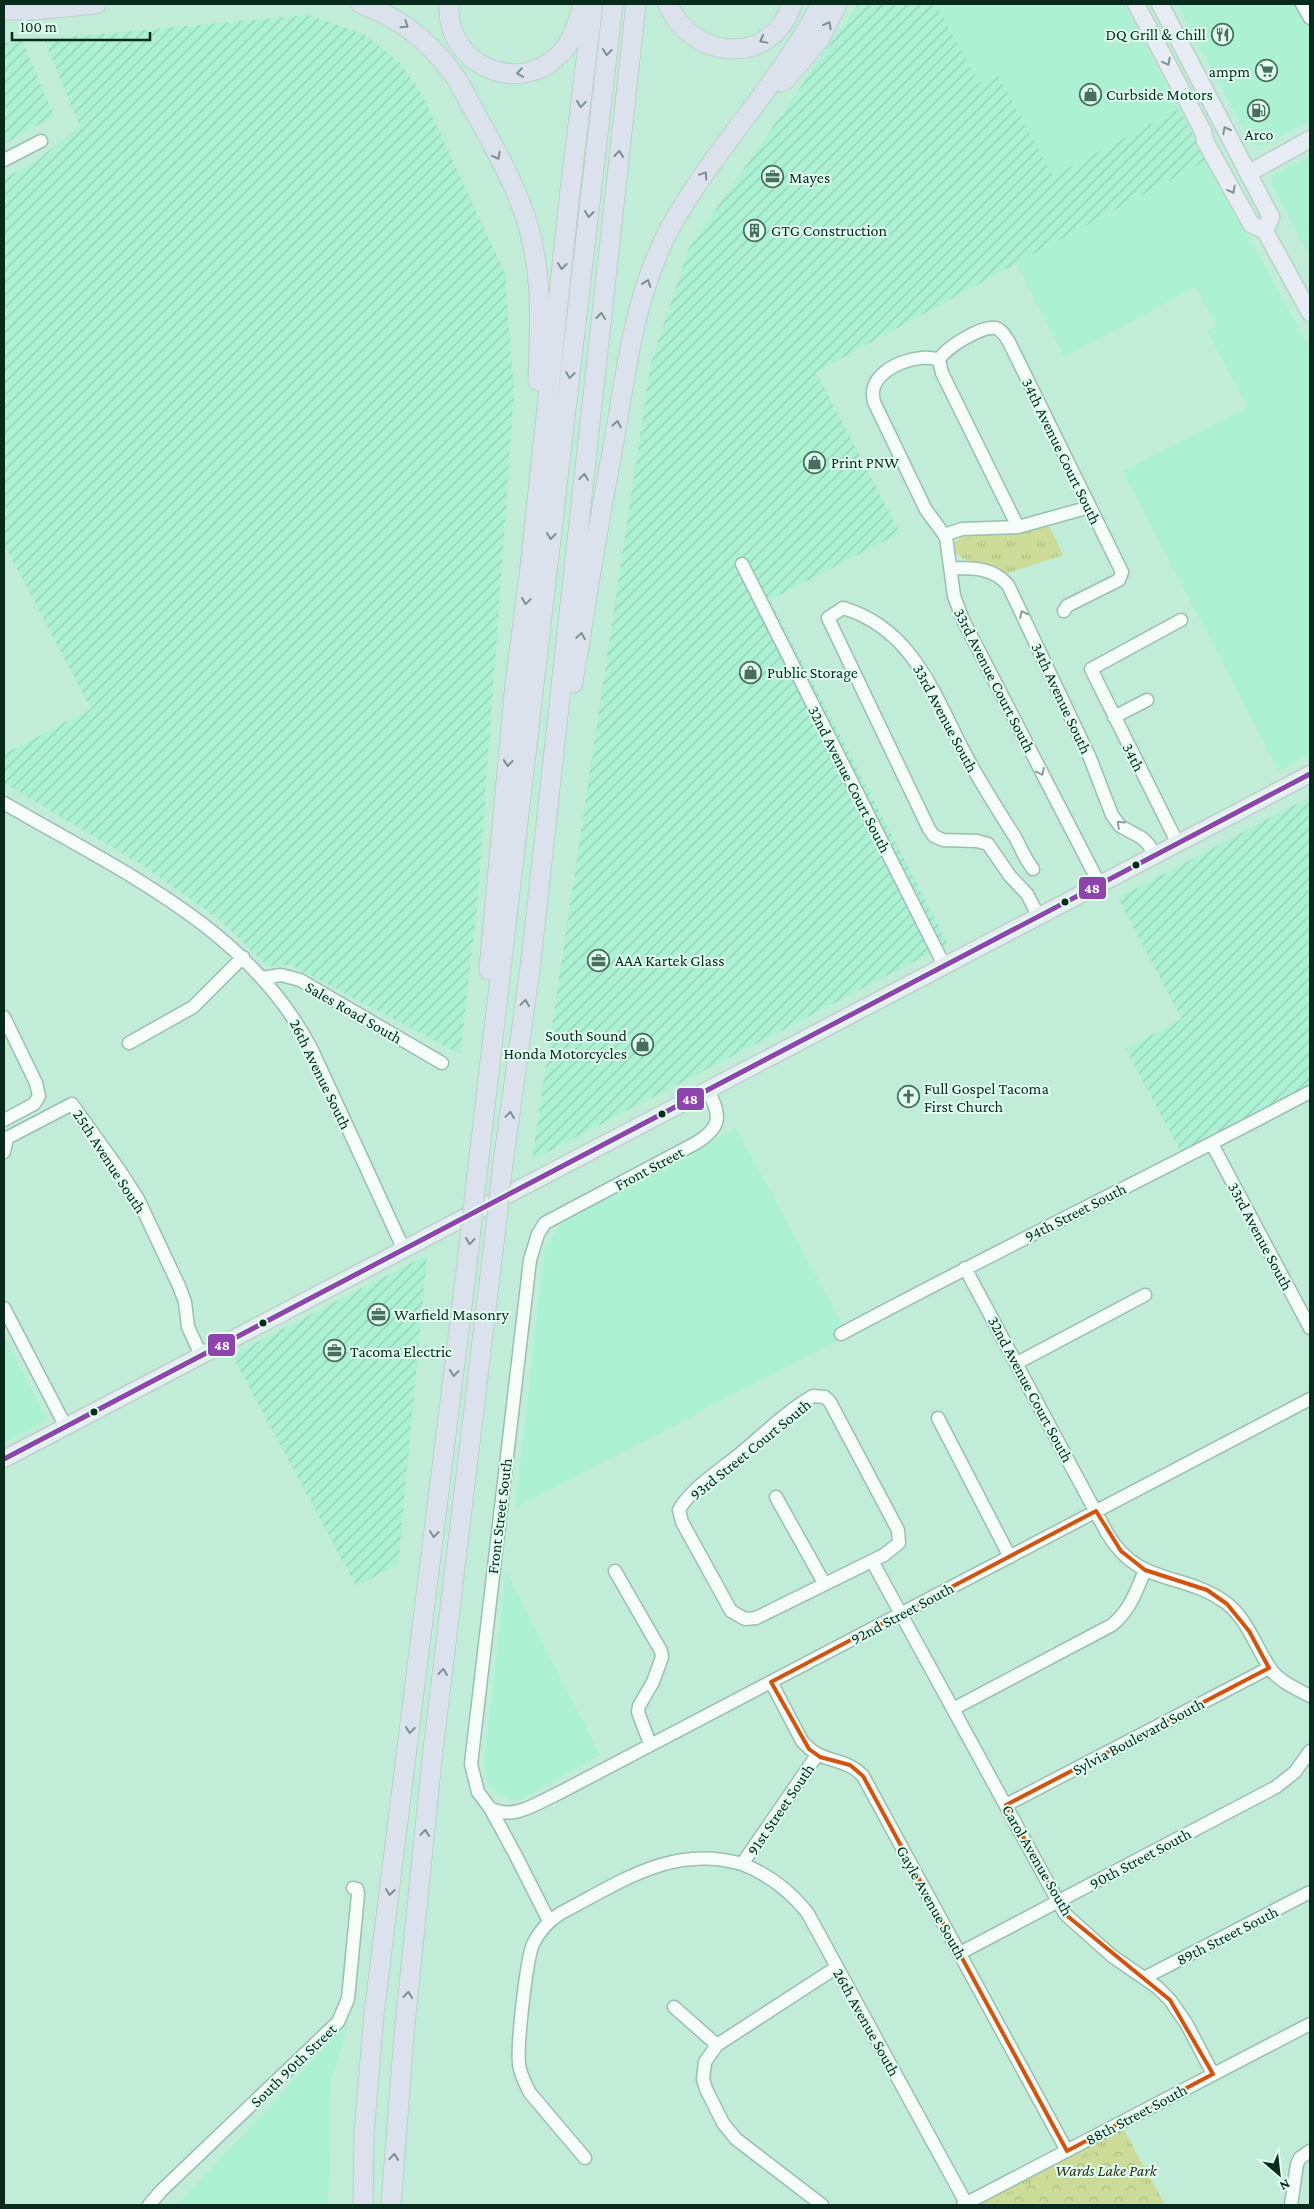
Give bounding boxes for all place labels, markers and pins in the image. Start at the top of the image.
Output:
restaurant icon: DQ Grill & Chill [1210,22,1234,46]
place label: DQ Grill & Chill [1105,26,1206,43]
supermarket icon: ampm [1254,59,1278,83]
place label: ampm [1208,63,1250,81]
shop icon: Curbside Motors [1078,82,1102,106]
place label: Curbside Motors [1106,86,1213,103]
fuel station icon: Arco [1247,98,1271,122]
place label: Arco [1245,126,1274,143]
office icon: Mayes [761,165,785,189]
place label: Mayes [789,169,830,187]
building icon: GTG Construction [743,218,767,242]
place label: GTG Construction [771,222,888,239]
shop icon: Print PNW [803,450,827,474]
place label: Print PNW [831,454,899,471]
shop icon: Public Storage [739,660,763,684]
place label: Public Storage [767,664,858,682]
unlabelled marker [1131,860,1141,870]
unlabelled marker [1060,897,1070,907]
office icon: AAA Kartek Glass [587,948,611,972]
place label: AAA Kartek Glass [615,952,725,969]
place label: South Sound Honda Motorcycles [504,1027,628,1063]
shop icon: South Sound Honda Motorcycles [631,1032,655,1056]
place label: Full Gospel Tacoma First Church [924,1080,1049,1115]
church icon: Full Gospel Tacoma First Church [896,1085,920,1109]
unlabelled marker [657,1109,667,1119]
office icon: Warfield Masonry [366,1302,390,1326]
place label: Warfield Masonry [394,1306,509,1324]
unlabelled marker [258,1318,268,1328]
office icon: Tacoma Electric [322,1339,346,1363]
place label: Tacoma Electric [350,1343,452,1360]
unlabelled marker [89,1407,99,1417]

